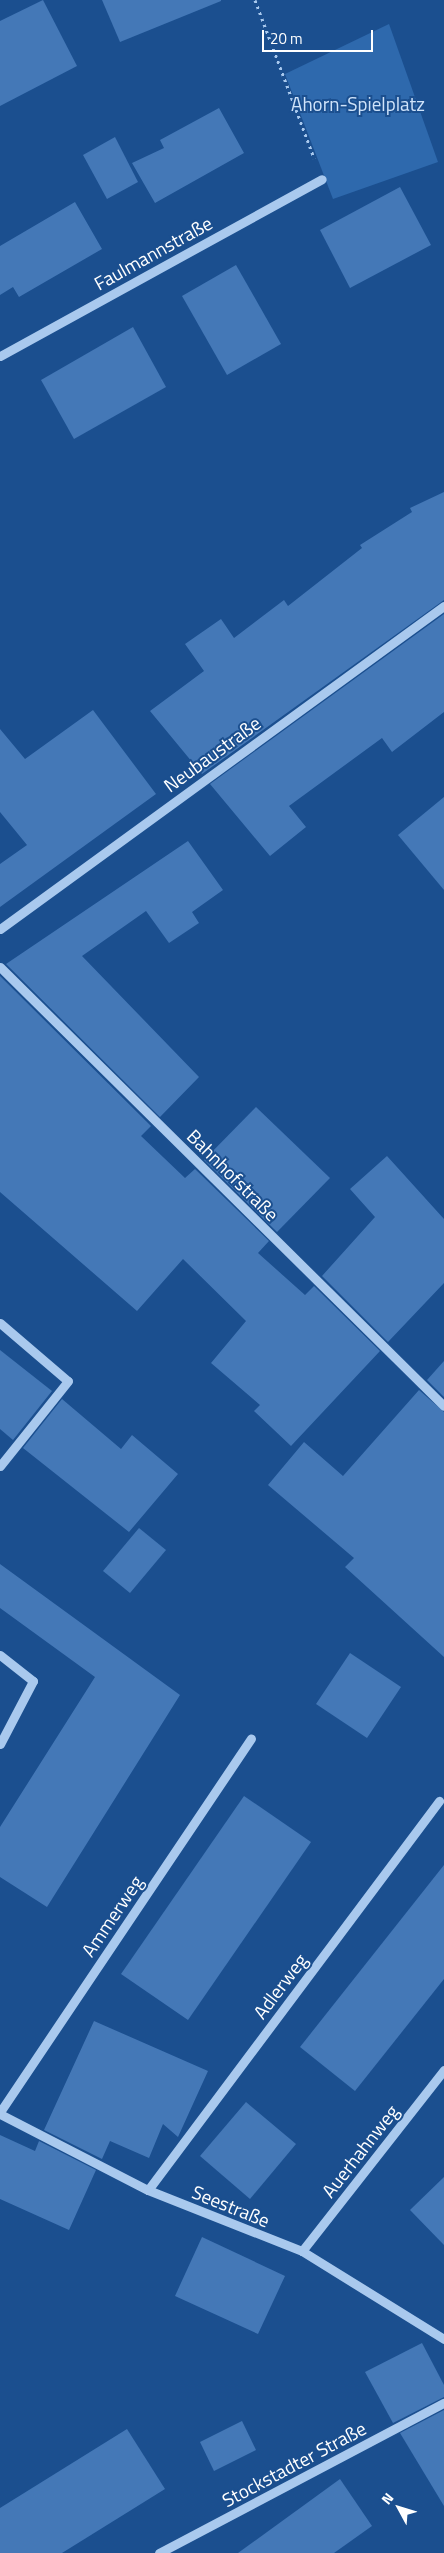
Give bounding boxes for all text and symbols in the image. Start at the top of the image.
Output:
scale bar [264,20,375,52]
text: 20 m [270,27,303,50]
park label: Ahorn-Spielplatz [291,93,425,115]
street label: Faulmannstraße [90,211,216,295]
street label: Neubaustraße [159,711,265,797]
street label: Bahnhofstraße [182,1124,284,1226]
street label: Ammerweg [77,1871,147,1961]
street label: Adlerweg [248,1949,312,2023]
street label: Auerhahnweg [317,2100,403,2202]
street label: Seestraße [189,2180,273,2232]
street label: Stockstadter Straße [218,2416,370,2512]
north arrow [374,2483,424,2533]
text: N [376,2488,398,2509]

